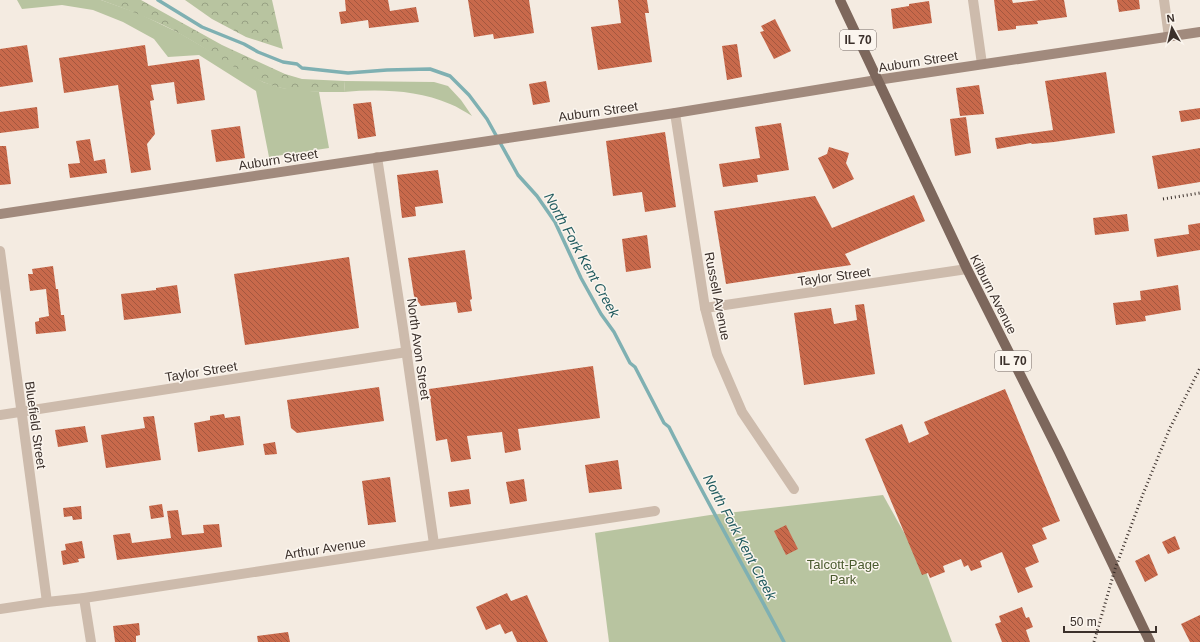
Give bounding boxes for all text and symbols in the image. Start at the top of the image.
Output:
north arrow [1152,8,1192,48]
text: N [1166,12,1175,25]
road number: IL 70 [840,30,876,50]
street label: Auburn Street [877,48,959,75]
street label: Auburn Street [557,98,639,125]
street label: Auburn Street [237,146,319,173]
water label: North Fork Kent Creek [541,190,623,321]
street label: Russell Avenue [702,251,733,341]
street label: Kilburn Avenue [967,252,1020,336]
street label: Taylor Street [797,264,872,289]
street label: North Avon Street [404,297,433,401]
road number: IL 70 [995,351,1031,371]
street label: Taylor Street [164,358,239,385]
street label: Bluefield Street [22,380,49,470]
water label: North Fork Kent Creek [700,471,780,603]
street label: Arthur Avenue [283,535,367,562]
park label: Talcott-Page Park [807,557,879,587]
scale bar [1064,608,1156,634]
text: 50 m [1070,615,1097,629]

